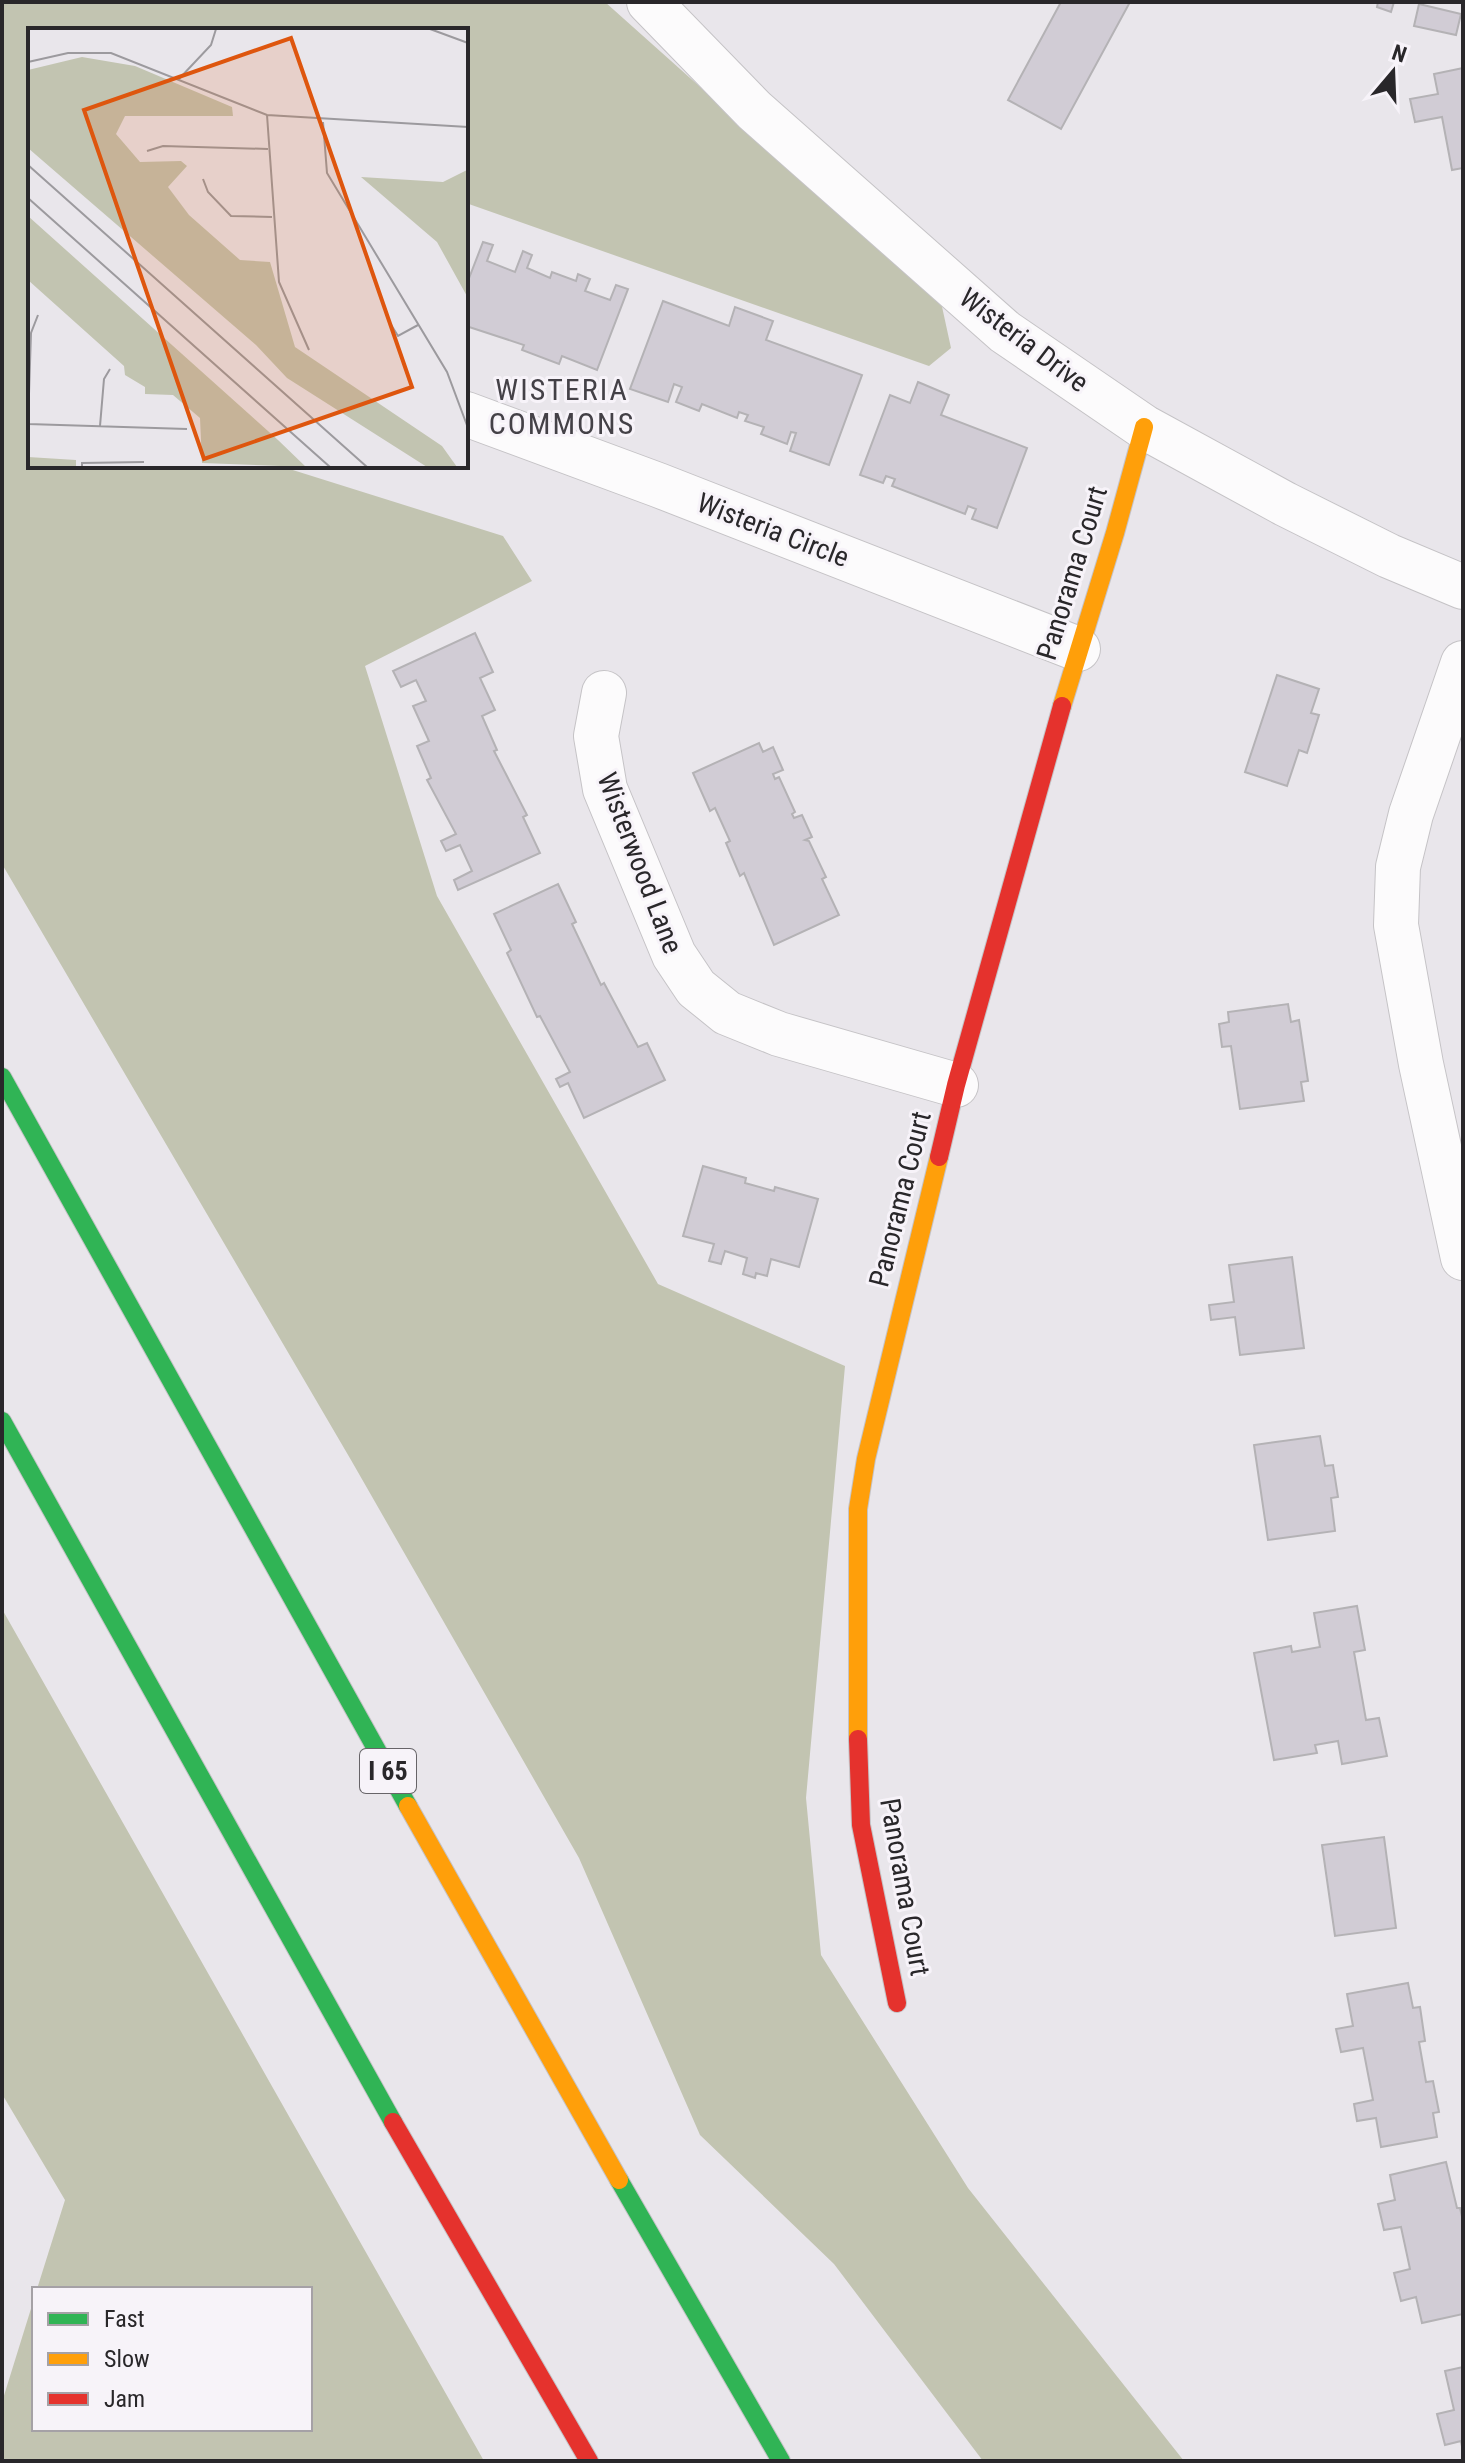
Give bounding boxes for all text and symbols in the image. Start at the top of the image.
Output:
inset map [28,28,468,468]
north arrow [1353,32,1433,112]
text: N [1389,40,1410,68]
street label: Wisteria Drive [953,281,1095,399]
district label: WISTERIA COMMONS [489,372,635,441]
street label: Panorama Court [1030,482,1114,664]
street label: Wisteria Circle [692,486,854,574]
street label: Wisterwood Lane [590,768,690,958]
street label: Panorama Court [862,1108,938,1290]
road number: I 65 [360,1749,416,1793]
street label: Panorama Court [873,1796,937,1978]
legend [32,2287,312,2431]
text: Fast [104,2305,145,2333]
text: Slow [104,2345,150,2373]
text: Jam [104,2385,145,2413]

